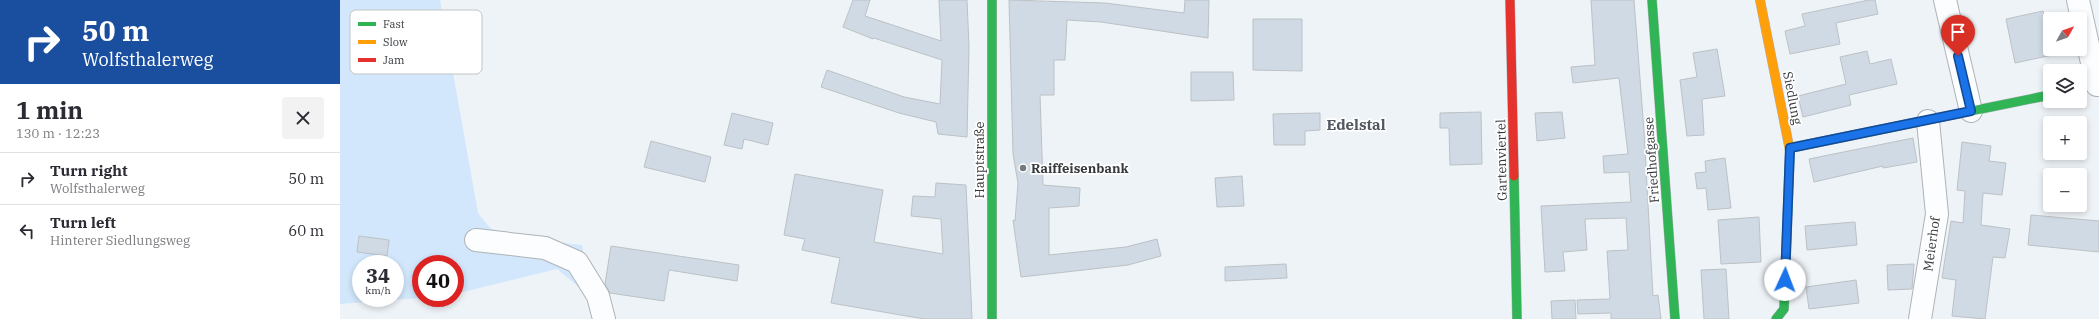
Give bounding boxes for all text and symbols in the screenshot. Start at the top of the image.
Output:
legend [350,10,482,74]
text: 50 m [82,12,149,49]
north arrow [2043,12,2087,56]
map controls [2043,12,2087,212]
pin [1941,15,1975,56]
icon: right [16,16,68,68]
text: Fast [383,17,405,31]
icon: arrive [1947,21,1969,43]
text: Slow [383,35,408,49]
text: Wolfsthalerweg [82,48,213,71]
text: Jam [383,53,405,67]
button: layers [2043,64,2087,108]
street label: Siedlung [1779,70,1806,126]
text: 1 min [16,94,83,126]
button: close [282,97,324,139]
district label: Edelstal [1326,115,1386,134]
street label: Friedhofgasse [1640,116,1663,204]
button: + [2043,116,2087,160]
street label: Gartenviertel [1492,119,1511,201]
street label: Hauptstraße [971,122,988,198]
text: 130 m · 12:23 [16,125,100,142]
place label: Raiffeisenbank [1031,160,1130,177]
text: Turn right [50,161,128,180]
marker: Raiffeisenbank [1018,163,1028,173]
icon: right [16,168,38,190]
button: − [2043,168,2087,212]
text: 50 m [288,169,324,188]
text: Wolfsthalerweg [50,180,145,197]
text: Turn left [50,213,116,232]
street label: Meierhof [1919,214,1944,272]
icon: left [16,220,38,242]
text: 60 m [288,221,324,240]
text: Hinterer Siedlungsweg [50,232,190,249]
speed limit sign: 40 [412,255,464,307]
position arrow [1764,259,1806,301]
text: 34 [366,262,390,289]
text: km/h [365,284,391,297]

